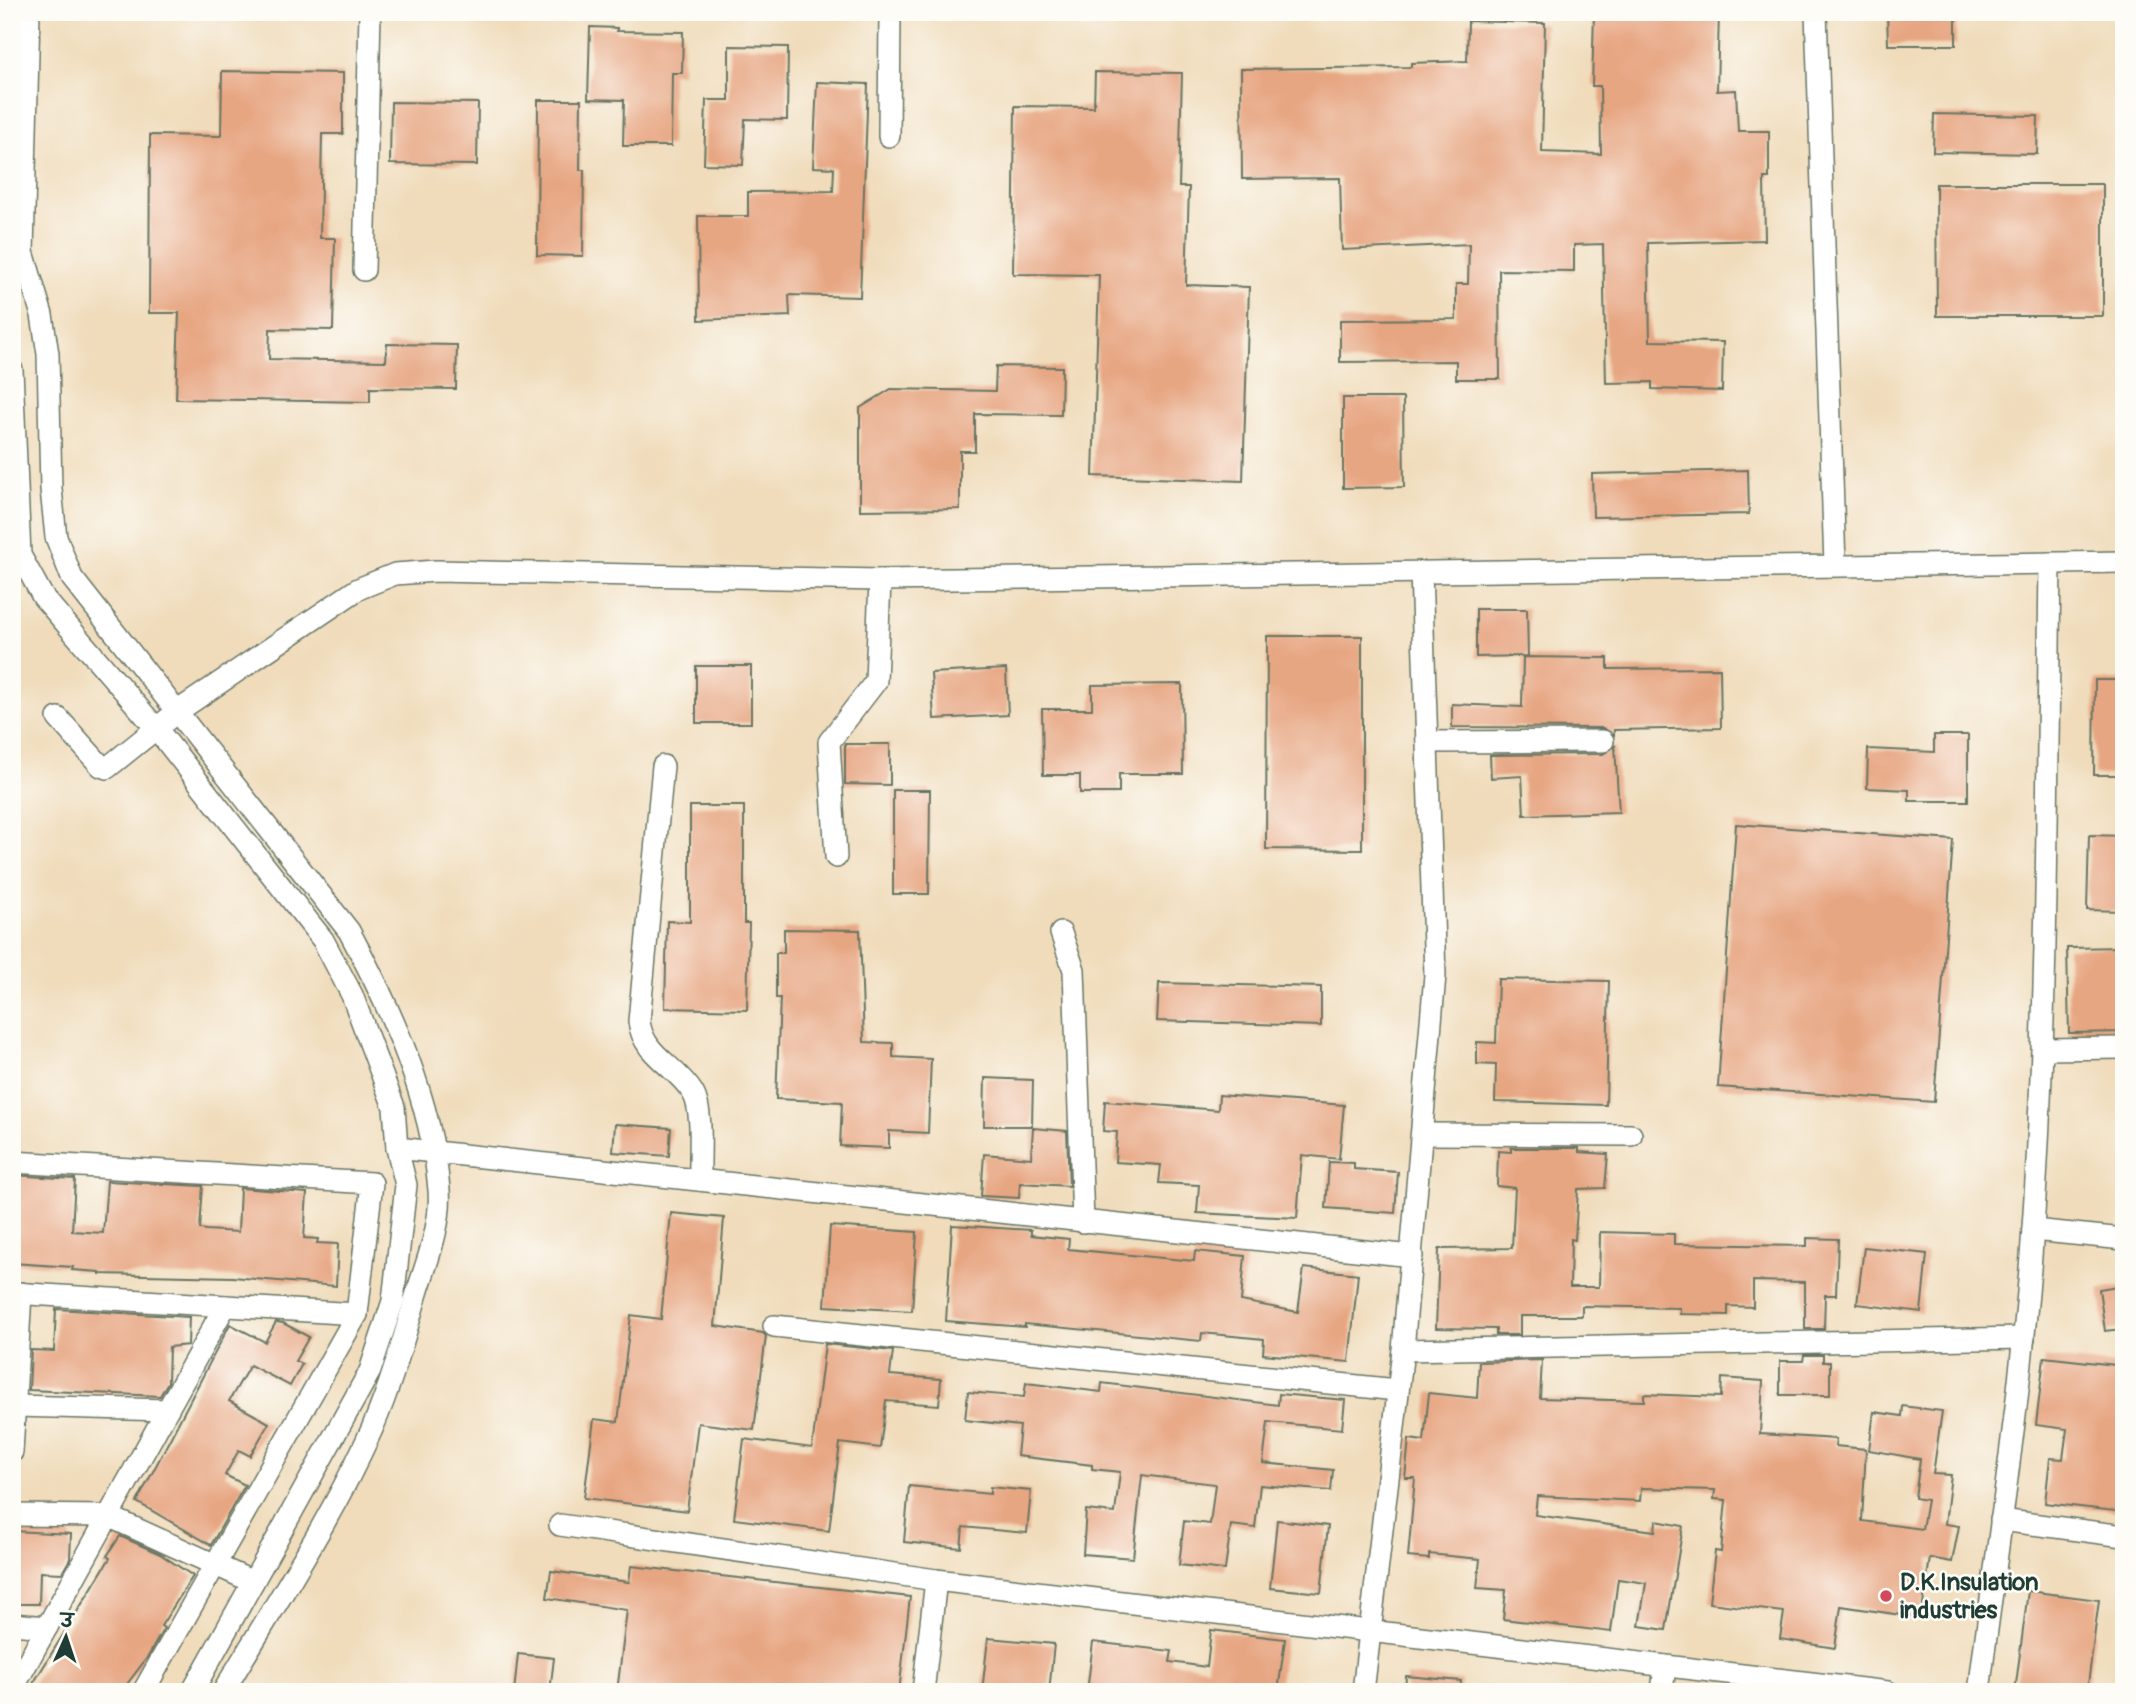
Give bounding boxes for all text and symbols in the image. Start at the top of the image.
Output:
place label: D.K.Insulation industries [1900,1568,2039,1625]
marker: D.K.Insulation industries [1878,1588,1894,1604]
north arrow [32,1602,102,1672]
text: उ [58,1609,76,1633]

